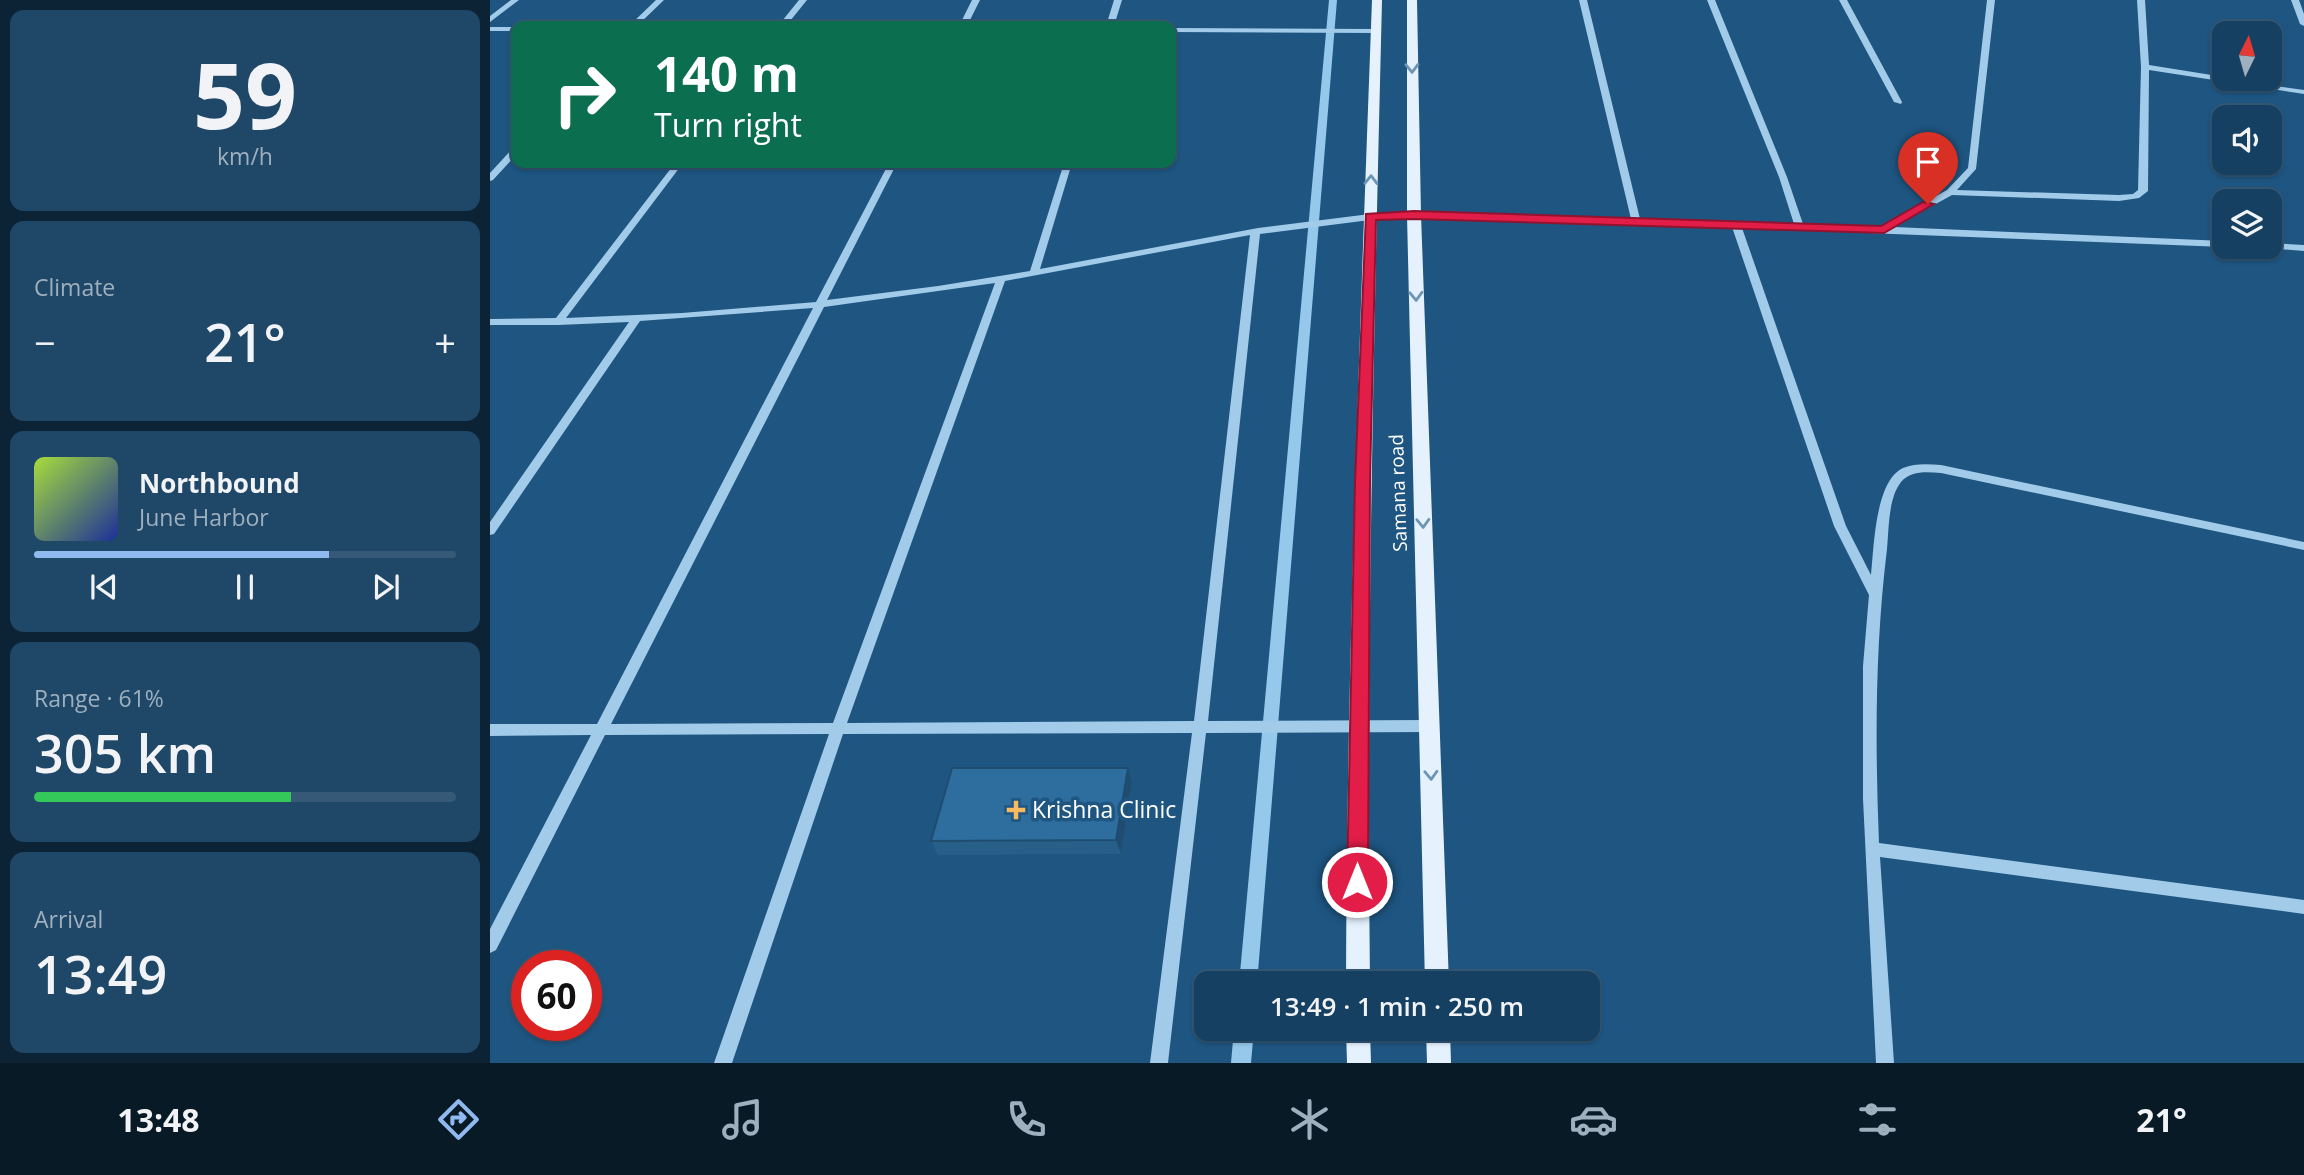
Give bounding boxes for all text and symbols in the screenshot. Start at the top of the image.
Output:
north arrow [2212,21,2282,91]
map controls [2212,21,2282,259]
text: 59 [193,32,297,156]
text: 140 m [654,40,799,106]
icon: right [539,49,630,140]
one-way arrow [1405,63,1420,74]
text: Turn right [654,103,802,146]
button: sound [2212,105,2282,175]
pin [1898,132,1958,204]
text: km/h [217,140,273,172]
icon: arrive [1909,143,1947,181]
one-way arrow [1363,175,1379,185]
button: layers [2212,189,2282,259]
text: Climate [34,271,115,303]
one-way arrow [1409,290,1424,301]
text: 21° [204,306,286,377]
text: − [34,316,56,368]
text: + [434,316,456,368]
street label: Samana road [1383,434,1413,552]
text: Northbound [139,465,300,501]
text: June Harbor [139,501,269,533]
one-way arrow [1415,518,1431,529]
icon: previous [85,568,123,606]
icon: pause [226,568,264,606]
icon: next [367,568,405,606]
text: Range · 61% [34,682,164,714]
text: 305 km [34,717,216,788]
one-way arrow [1423,770,1438,781]
place label: Krishna Clinic [1032,793,1176,825]
marker: Krishna Clinic [1006,800,1026,820]
position arrow [1320,845,1394,919]
text: Arrival [34,903,103,935]
text: 13:49 [34,938,167,1009]
speed limit sign: 60 [511,950,602,1041]
text: 13:49 · 1 min · 250 m [1270,988,1524,1024]
icon: directions [434,1095,483,1144]
icon: music [718,1095,767,1144]
icon: phone [1002,1095,1051,1144]
icon: climate [1285,1095,1334,1144]
icon: car [1569,1095,1618,1144]
icon: filters [1853,1095,1902,1144]
text: 13:48 [117,1098,200,1141]
text: 21° [2136,1098,2187,1141]

